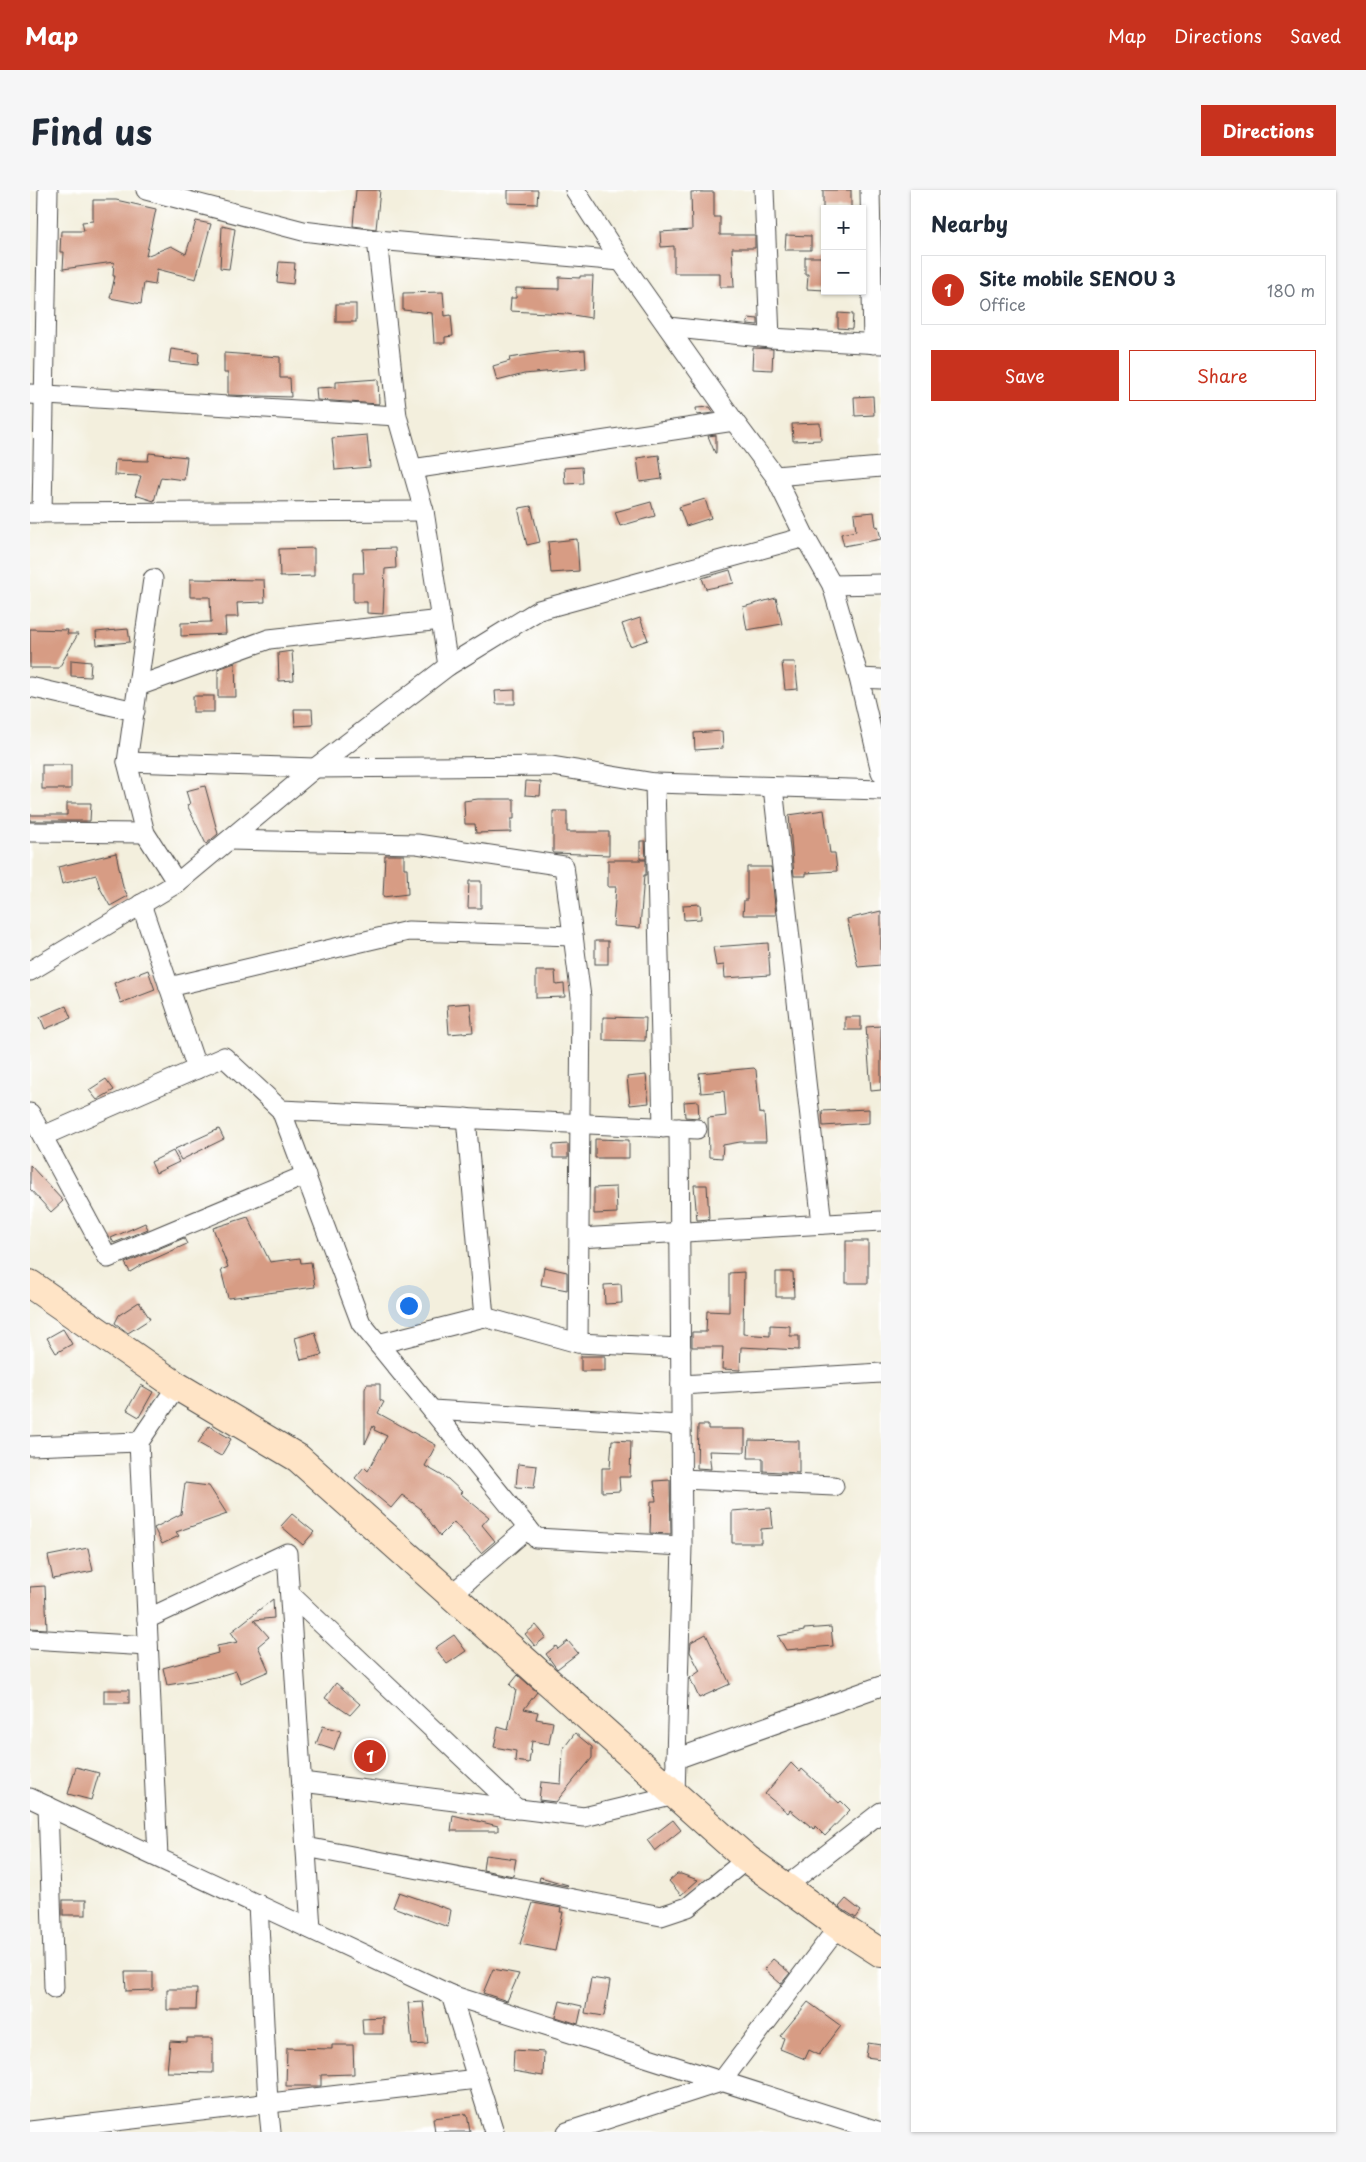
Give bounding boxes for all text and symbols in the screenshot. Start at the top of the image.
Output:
text: Map [25,17,78,53]
text: Map [1108,22,1146,49]
text: Directions [1174,22,1262,49]
text: Saved [1290,22,1341,49]
text: Find us [30,104,152,157]
button: Directions [1201,105,1336,156]
map controls [821,205,866,295]
button: + [821,205,866,250]
text: Nearby [931,207,1008,239]
button: − [821,250,866,295]
text: Site mobile SENOU 3 [979,264,1176,292]
text: 1 [944,278,952,302]
text: 180 m [1267,278,1315,302]
text: Office [979,292,1026,316]
button: Save [931,350,1119,401]
button: Share [1129,350,1316,401]
your location [396,1293,422,1319]
pin: 1 [354,1737,386,1775]

